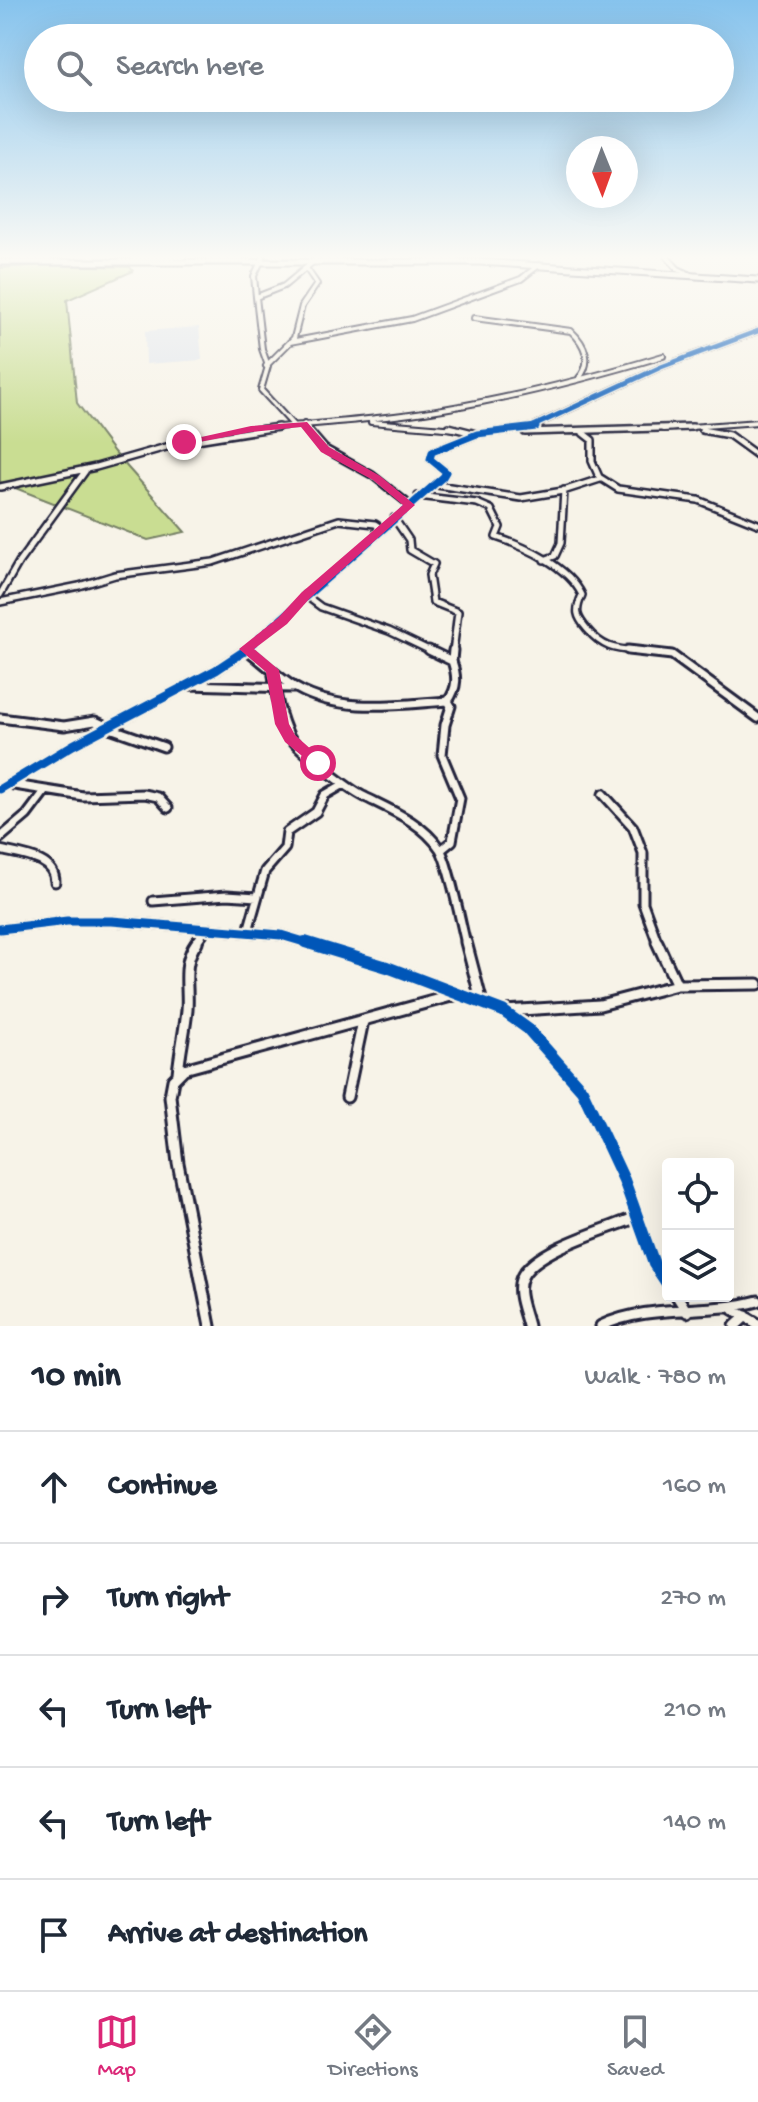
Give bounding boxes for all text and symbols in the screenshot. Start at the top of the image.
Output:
search box [24,24,734,112]
icon: search [52,46,96,90]
text: Search here [116,51,264,86]
north arrow [566,136,638,208]
route end [166,424,202,460]
route start [300,745,336,781]
map controls [662,1158,734,1302]
button: locate [662,1158,734,1230]
button: layers [662,1230,734,1302]
text: 10 min [32,1358,121,1398]
text: Walk · 780 m [585,1363,726,1394]
icon: ahead [32,1465,76,1509]
text: Continue [108,1470,217,1505]
text: 160 m [663,1472,726,1503]
icon: right [32,1577,76,1621]
text: Turn right [108,1582,228,1617]
text: 270 m [660,1584,726,1615]
icon: left [32,1689,76,1733]
text: Turn left [108,1694,209,1729]
text: 210 m [663,1696,726,1727]
icon: left [32,1801,76,1845]
text: Turn left [108,1806,209,1841]
text: 140 m [664,1808,726,1839]
icon: arrive [32,1913,76,1957]
text: Arrive at destination [108,1918,368,1953]
tab: Map [95,2010,139,2084]
tab: Directions [328,2010,418,2084]
tab: Saved [607,2010,663,2084]

